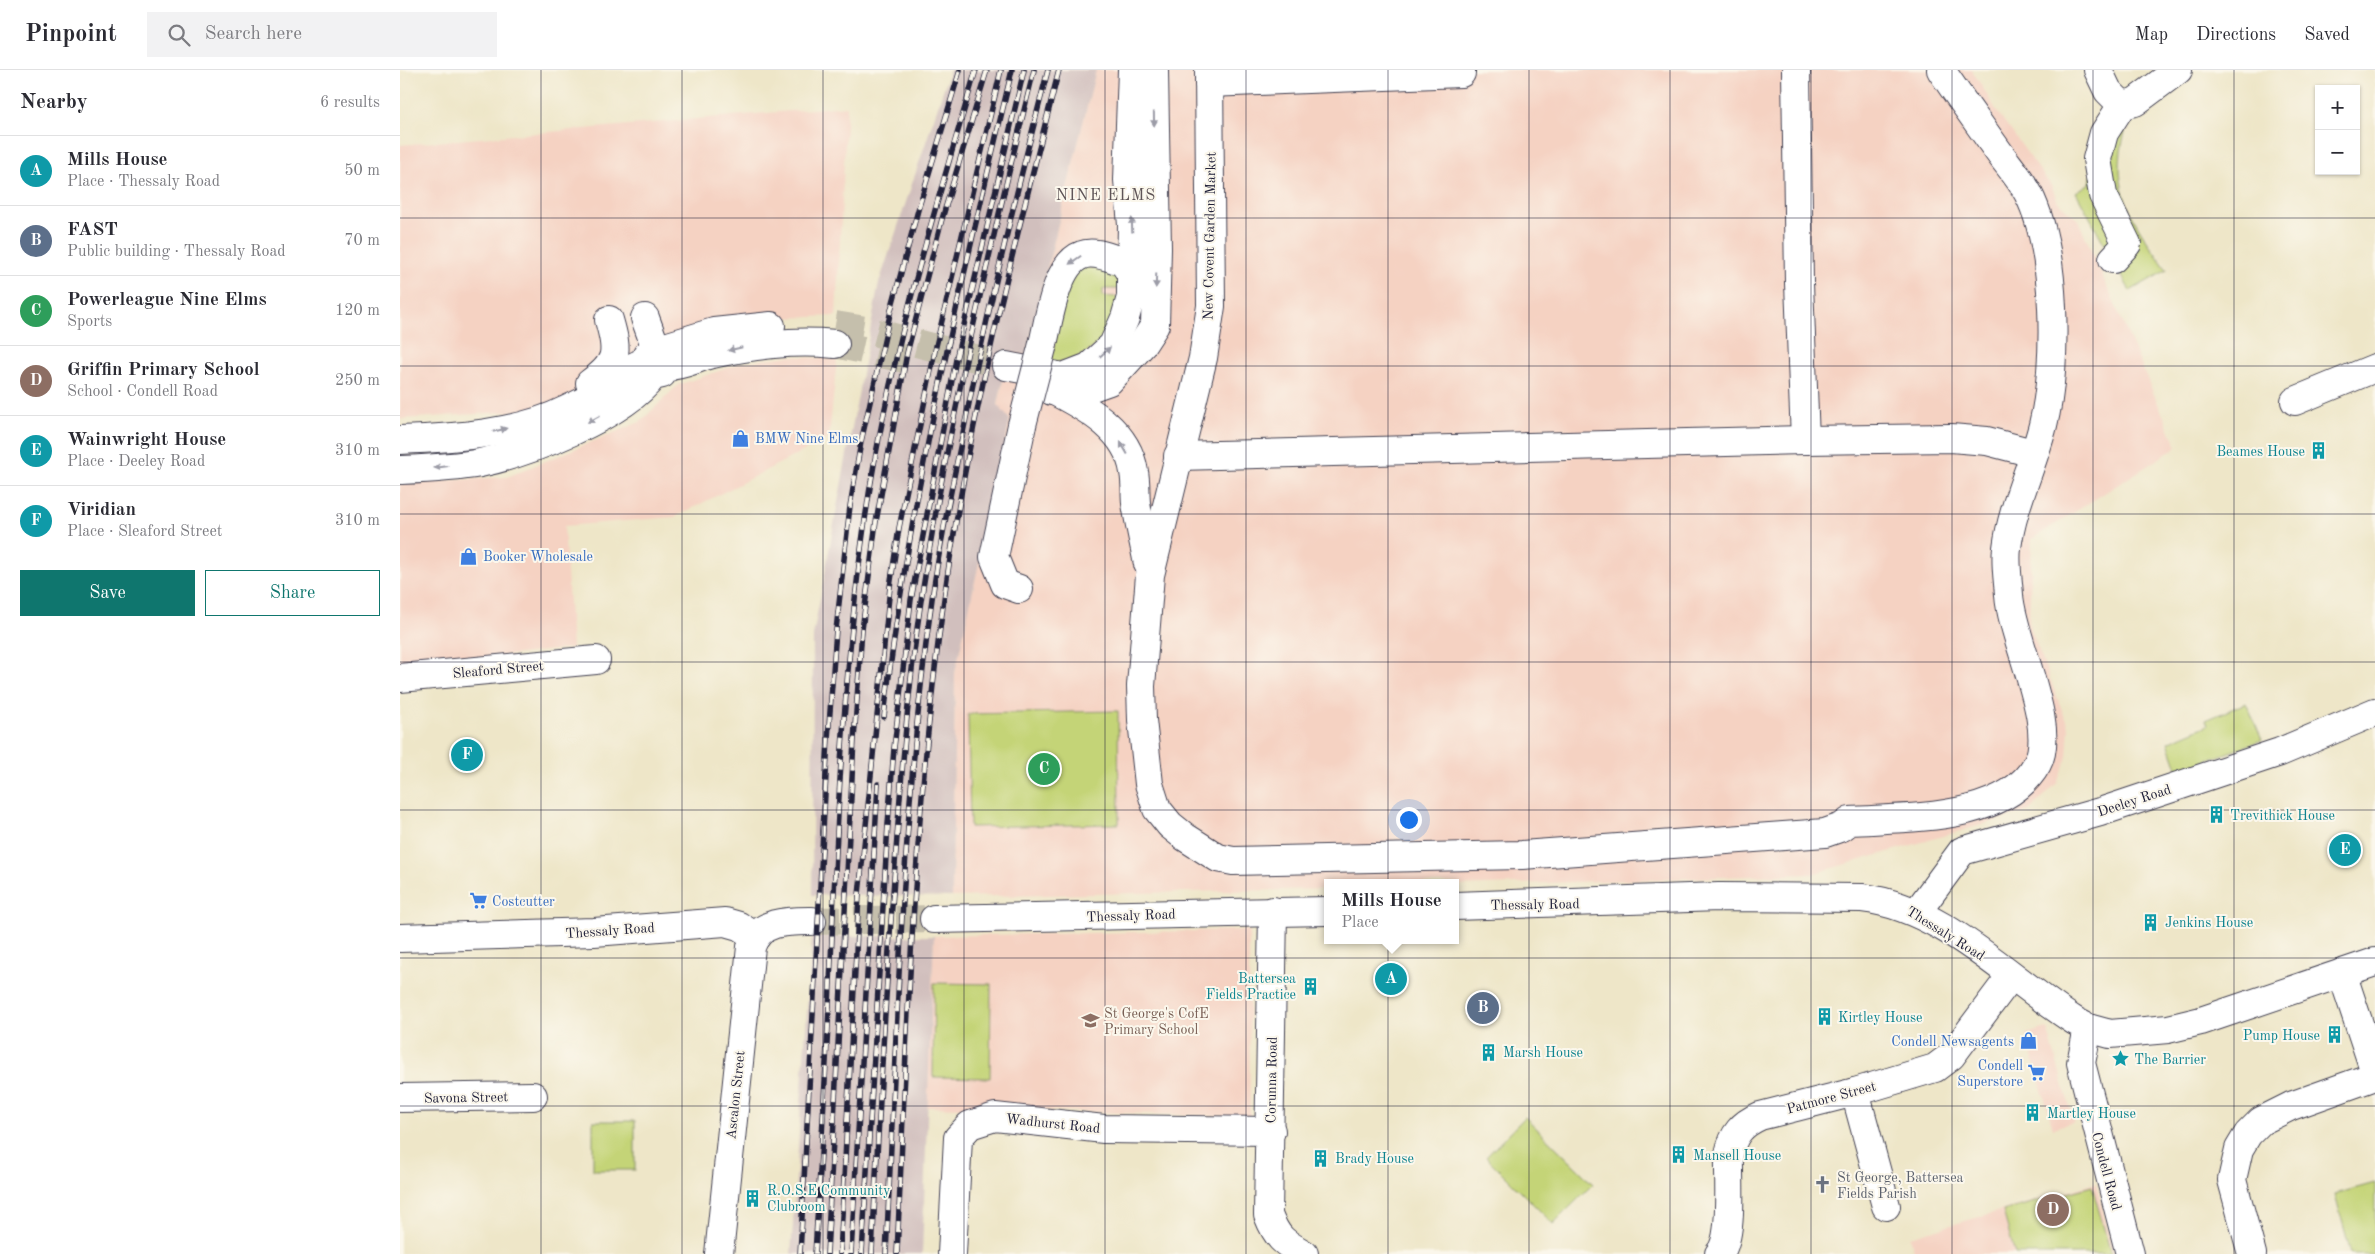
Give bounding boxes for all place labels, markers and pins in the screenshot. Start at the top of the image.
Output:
shop icon: BMW Nine Elms [731,428,751,448]
place label: BMW Nine Elms [755,432,858,446]
building icon: Beames House [2309,441,2329,461]
place label: Beames House [2216,445,2305,459]
shop icon: Booker Wholesale [459,546,479,566]
place label: Booker Wholesale [483,550,593,564]
pin: F [451,736,483,774]
pin: C [1028,750,1060,788]
building icon: Trevithick House [2206,805,2226,825]
place label: Trevithick House [2230,809,2335,823]
pin: E [2329,831,2361,869]
supermarket icon: Costcutter [468,891,488,911]
place label: Costcutter [492,895,555,909]
building icon: Jenkins House [2141,912,2161,932]
place label: Jenkins House [2165,916,2253,930]
pin: A [1375,960,1407,998]
place label: Battersea Fields Practice [1206,972,1296,1002]
building icon: Battersea Fields Practice [1300,976,1320,996]
pin: B [1467,989,1499,1027]
place label: St George's CofE Primary School [1104,1007,1209,1037]
building icon: Kirtley House [1814,1007,1834,1027]
school or university icon: St George's CofE Primary School [1080,1011,1100,1031]
place label: Kirtley House [1838,1011,1923,1025]
building icon: Pump House [2324,1025,2344,1045]
place label: Pump House [2243,1029,2320,1043]
shop icon: Condell Newsagents [2018,1031,2038,1051]
place label: Condell Newsagents [1891,1035,2014,1049]
building icon: Marsh House [1479,1042,1499,1062]
place label: Marsh House [1503,1046,1583,1060]
place icon: The Barrier [2110,1049,2130,1069]
place label: The Barrier [2134,1053,2206,1067]
place label: Condell Superstore [1957,1059,2023,1089]
supermarket icon: Condell Superstore [2027,1063,2047,1083]
building icon: Martley House [2023,1103,2043,1123]
place label: Martley House [2047,1107,2136,1121]
building icon: Mansell House [1669,1145,1689,1165]
building icon: Brady House [1311,1148,1331,1168]
place label: Mansell House [1693,1149,1781,1163]
place label: Brady House [1335,1152,1414,1166]
place label: St George, Battersea Fields Parish [1837,1171,1964,1201]
church icon: St George, Battersea Fields Parish [1813,1175,1833,1195]
place label: R.O.S.E Community Clubroom [767,1184,891,1214]
building icon: R.O.S.E Community Clubroom [743,1188,763,1208]
pin: D [2037,1191,2069,1229]

